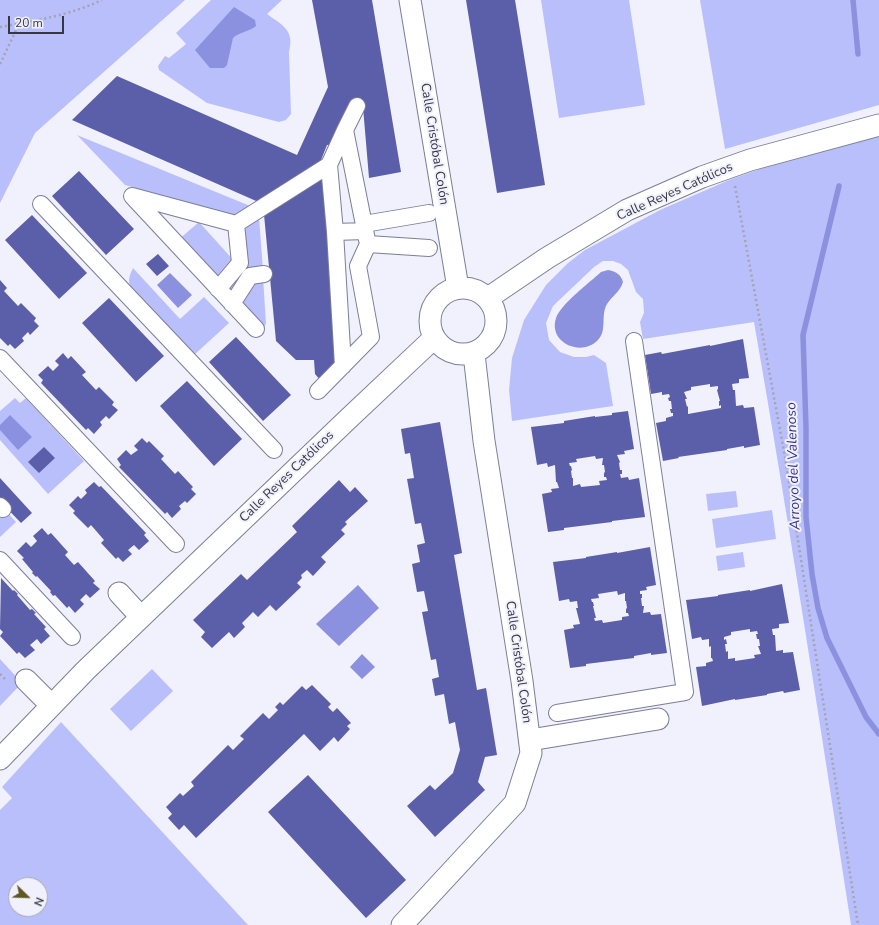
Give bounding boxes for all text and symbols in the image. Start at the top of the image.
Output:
scale bar [10,8,66,34]
text: 20 m [15,15,43,31]
street label: Calle Cristóbal Colón [417,82,451,206]
street label: Calle Reyes Católicos [615,159,735,225]
water label: Arroyo del Valenoso [783,402,805,530]
street label: Calle Reyes Católicos [237,428,337,526]
street label: Calle Cristóbal Colón [502,600,534,724]
north arrow [8,877,48,917]
text: N [30,895,47,908]

